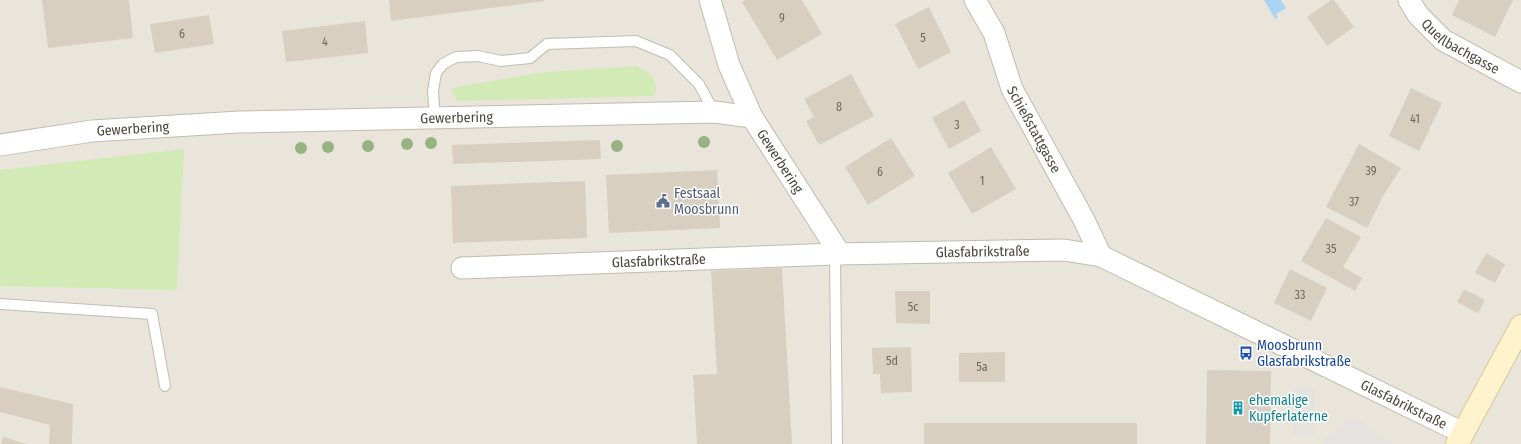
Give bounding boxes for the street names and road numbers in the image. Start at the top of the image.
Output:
street label: Quellbachgasse [1418,15,1502,78]
street label: Schießstattgasse [1003,83,1064,176]
street label: Gewerbering [420,109,494,127]
street label: Gewerbering [96,118,170,140]
street label: Gewerbering [753,126,807,197]
street label: Glasfabrikstraße [936,243,1030,261]
street label: Glasfabrikstraße [612,251,706,271]
street label: Glasfabrikstraße [1358,376,1450,433]

